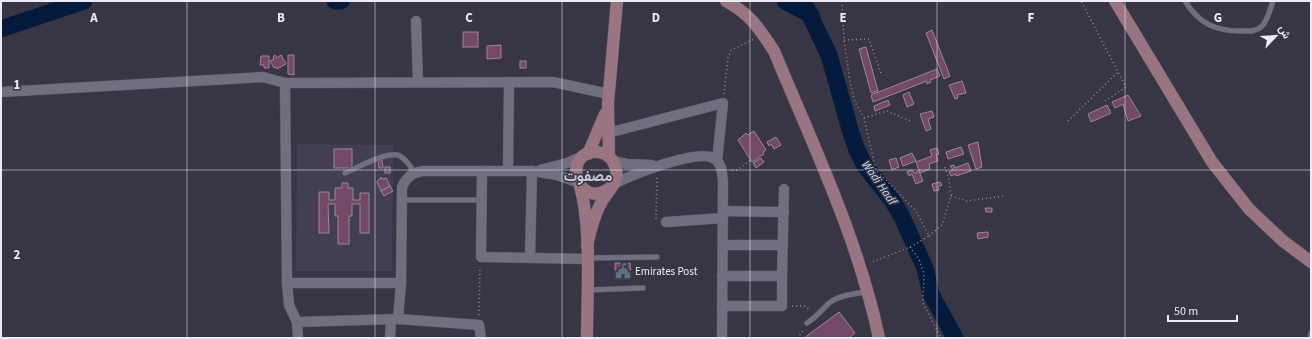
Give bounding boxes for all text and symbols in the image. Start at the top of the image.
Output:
text: A [89,9,98,27]
text: B [277,9,285,27]
text: C [465,9,473,27]
text: D [652,9,660,27]
text: E [839,9,847,27]
text: F [1028,9,1035,27]
text: G [1214,9,1222,27]
north arrow [1256,16,1296,56]
text: ش [1275,23,1294,41]
text: 1 [14,76,21,94]
water label: Wadi Hadf [857,157,901,210]
district label: مصفوت [564,166,612,187]
text: 2 [14,246,21,264]
public building icon: Emirates Post [614,262,632,280]
place label: Emirates Post [635,264,698,279]
scale bar [1168,297,1237,323]
text: 50 m [1174,303,1198,320]

